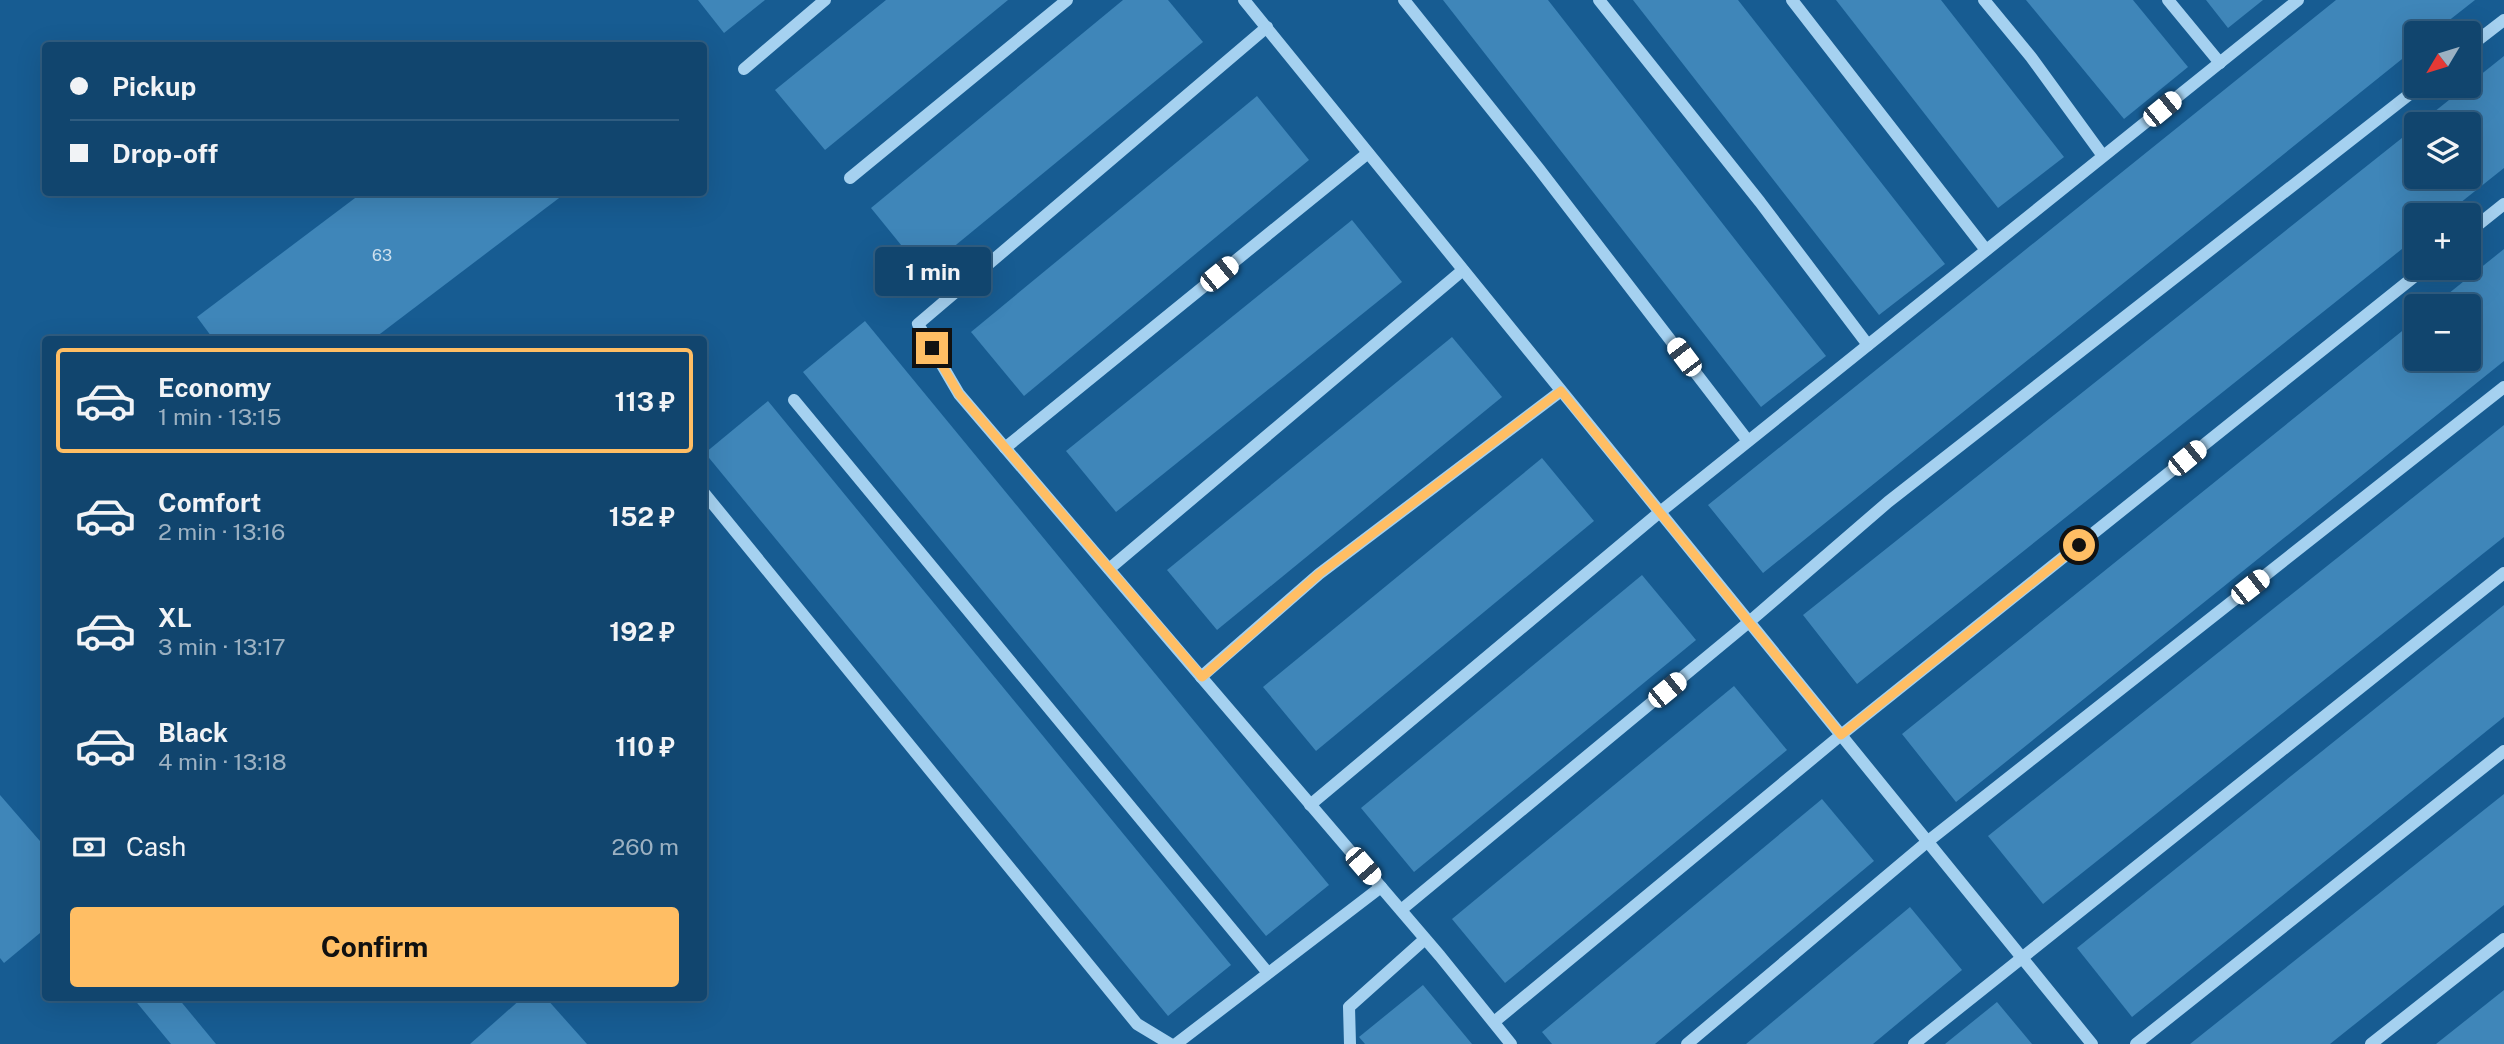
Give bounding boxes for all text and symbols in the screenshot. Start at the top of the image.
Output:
north arrow [2404,21,2482,98]
map controls [2404,21,2481,371]
text: Pickup [112,71,196,102]
car [2140,88,2185,130]
button: layers [2404,112,2481,189]
text: Drop-off [112,138,218,169]
button: + [2404,203,2481,280]
house number: 63 [372,246,392,265]
callout: 1 min [874,246,990,296]
car [1197,253,1242,295]
text: 1 min [905,258,961,285]
button: − [2404,294,2481,371]
route end [916,332,948,364]
car [1663,334,1706,380]
icon: car [74,369,137,432]
text: Economy [158,372,271,403]
text: 113 ₽ [614,386,675,417]
text: 1 min · 13:15 [158,403,281,430]
car [2165,437,2210,479]
icon: car [74,484,137,547]
text: Comfort [158,487,261,518]
text: 152 ₽ [609,501,675,532]
text: 2 min · 13:16 [158,518,285,545]
route start [2063,529,2095,561]
car [2227,566,2274,608]
icon: car [74,599,137,662]
text: XL [158,602,192,633]
text: 192 ₽ [609,616,675,647]
text: 3 min · 13:17 [158,633,286,660]
car [1645,669,1690,711]
icon: car [74,714,137,777]
text: Black [158,717,228,748]
text: 110 ₽ [615,731,675,762]
text: 4 min · 13:18 [158,748,287,775]
icon: cash [70,828,108,866]
text: Cash [126,831,186,862]
text: 260 m [612,833,679,860]
car [1342,843,1385,889]
button: Confirm [70,907,679,987]

